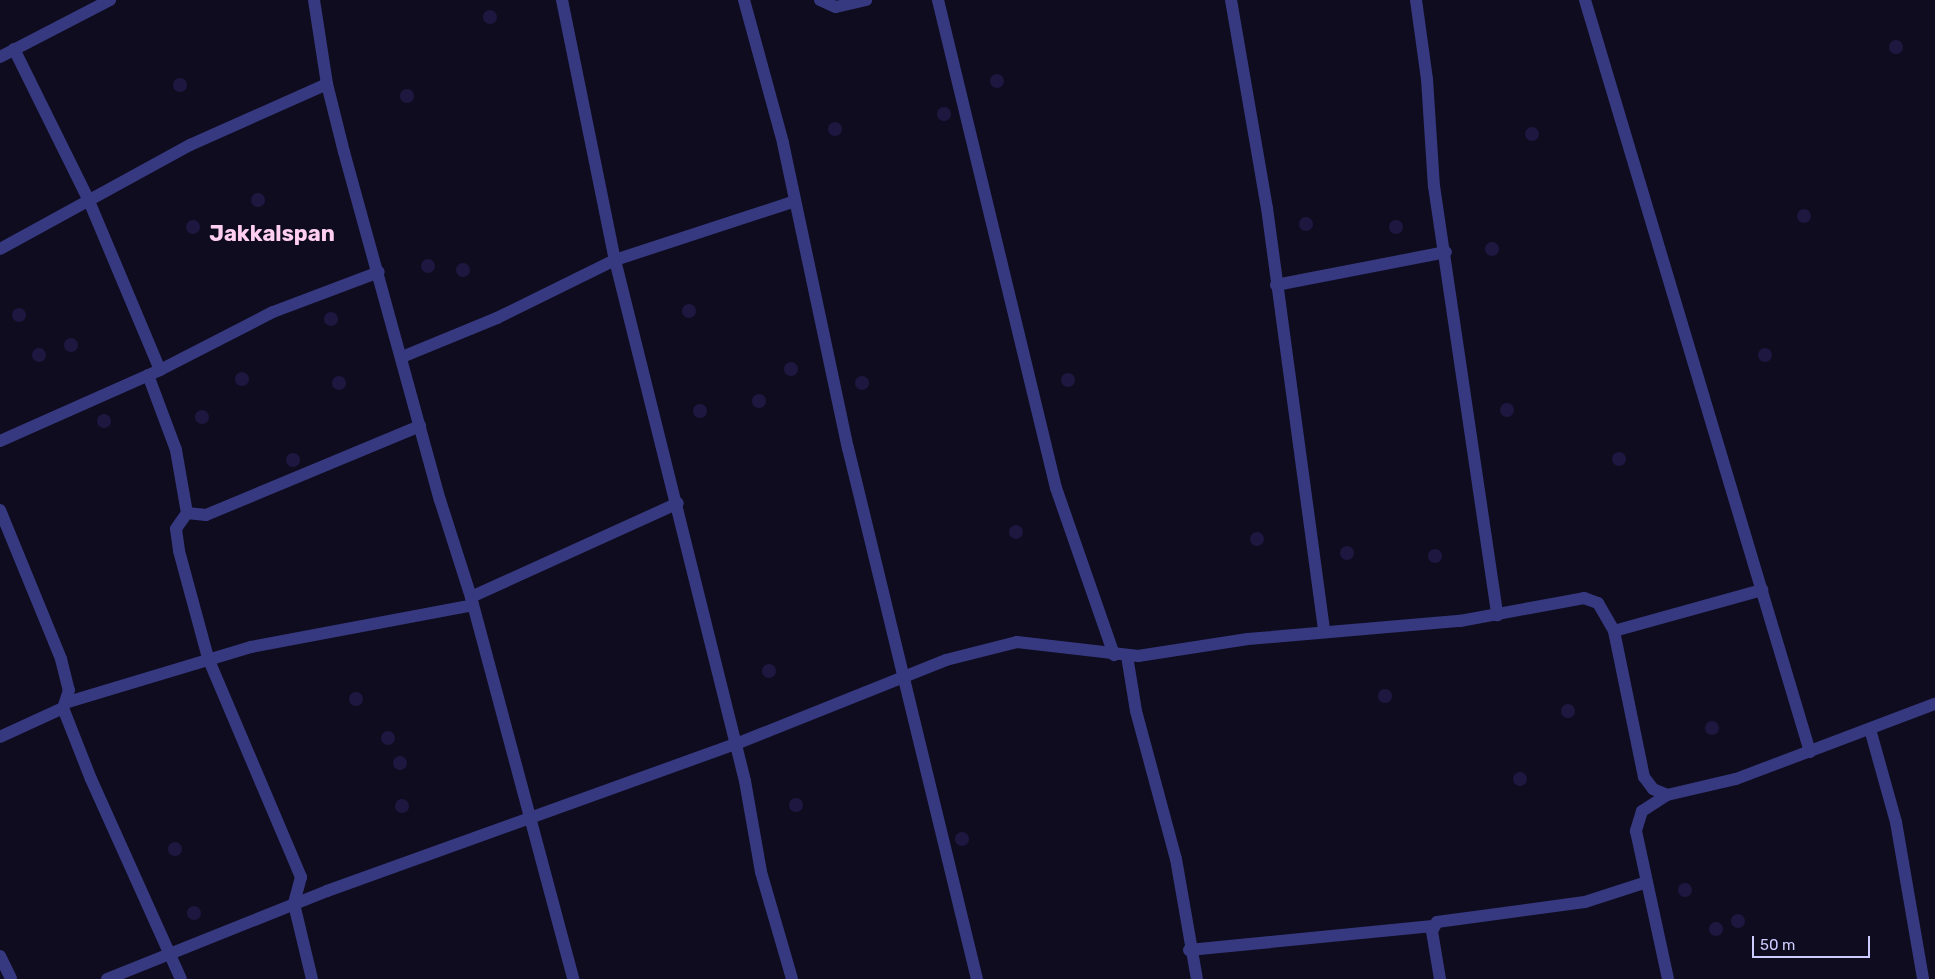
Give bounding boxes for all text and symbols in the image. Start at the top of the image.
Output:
district label: Jakkalspan [209,221,335,247]
scale bar [1755,926,1872,958]
text: 50 m [1760,936,1795,954]

